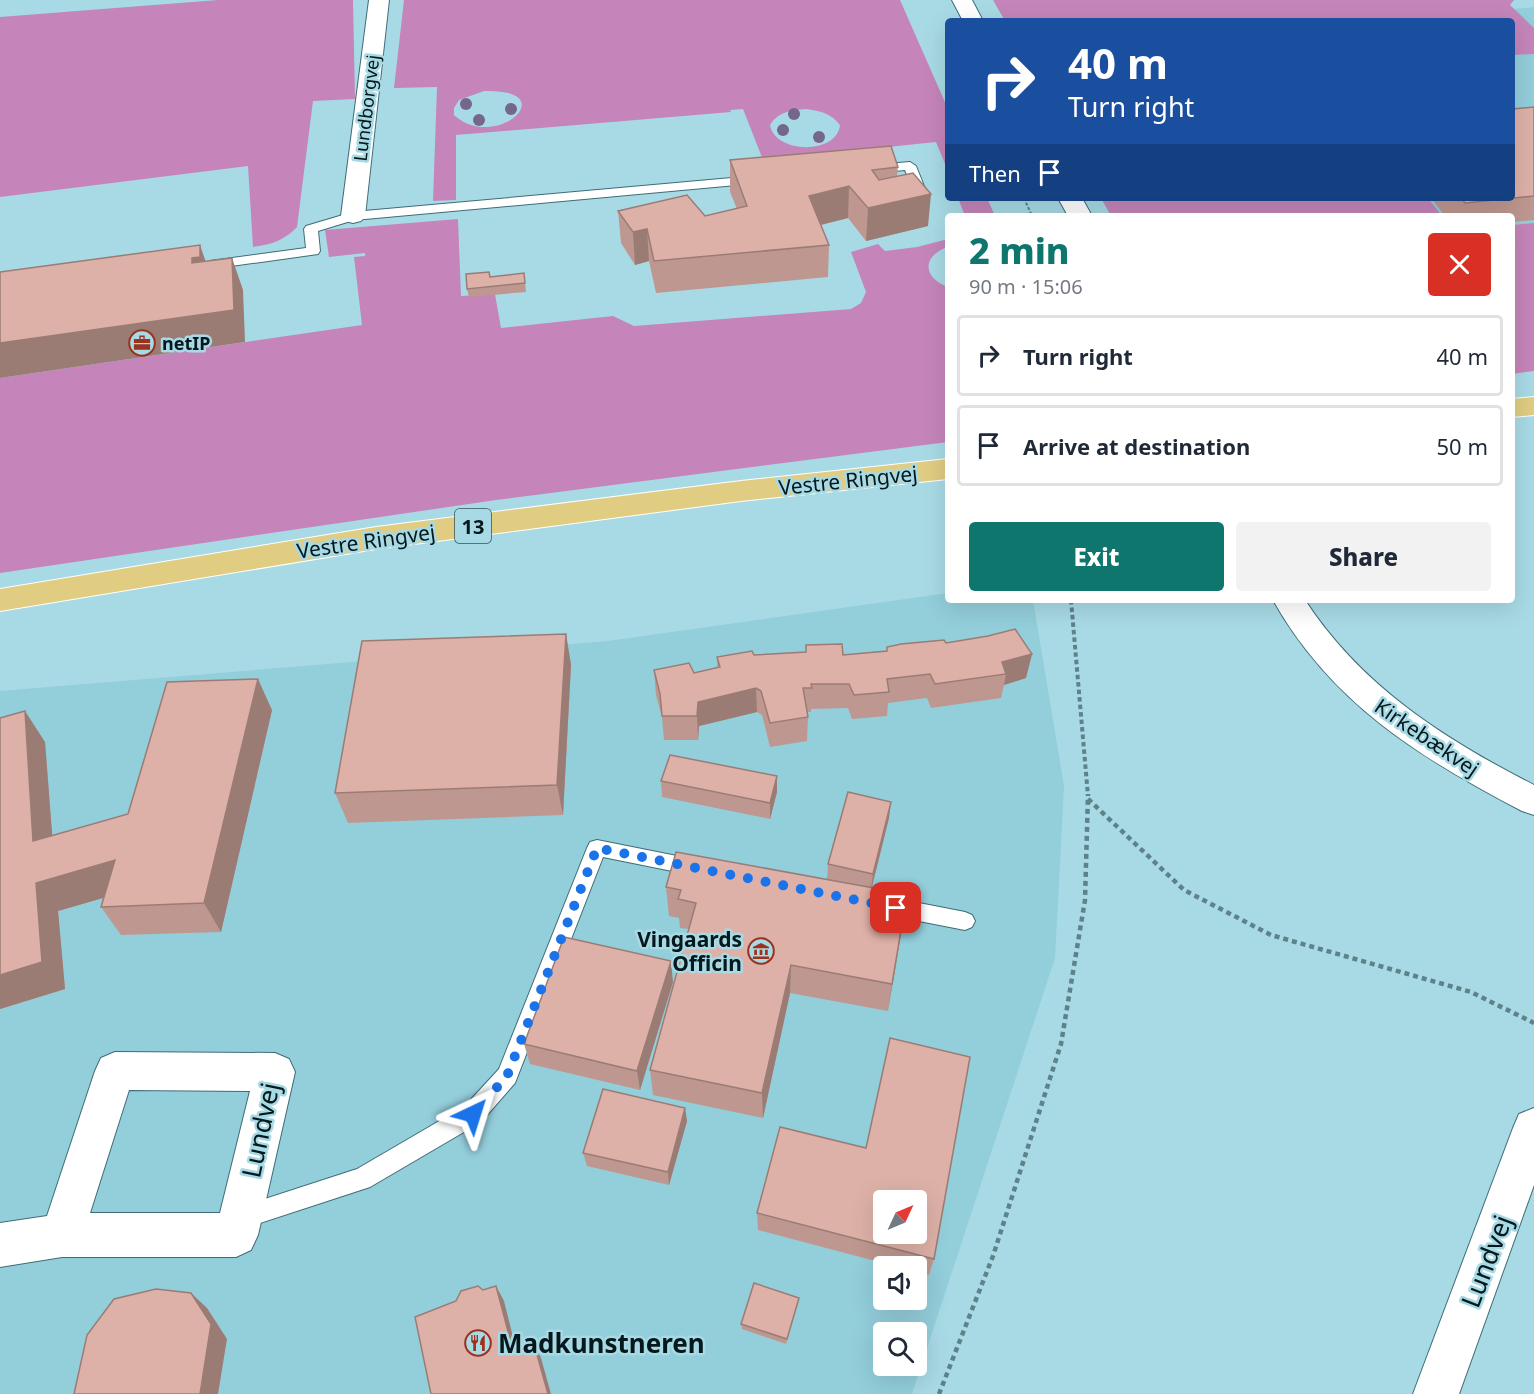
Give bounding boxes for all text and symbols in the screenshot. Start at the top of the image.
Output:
text: 40 m [1068,34,1168,91]
icon: right [969,42,1047,120]
street label: Lundborgvej [348,53,384,163]
text: Turn right [1068,88,1194,125]
icon: arrive [1033,156,1066,189]
text: Then [969,158,1021,188]
text: 2 min [969,226,1070,275]
button: close [1428,233,1491,296]
text: 90 m · 15:06 [969,273,1083,300]
office icon: netIP [127,328,157,358]
place label: netIP [162,331,210,355]
icon: right [972,339,1005,372]
text: Turn right [1023,341,1133,371]
text: 40 m [1437,341,1488,371]
icon: arrive [972,429,1005,462]
text: Arrive at destination [1023,431,1250,461]
text: 50 m [1437,431,1488,461]
street label: Vestre Ringvej [777,459,919,501]
road number: 13 [455,509,491,543]
street label: Vestre Ringvej [295,517,437,565]
button: Exit [969,522,1224,591]
button: Share [1236,522,1491,591]
street label: Kirkebækvej [1369,692,1485,782]
pin [870,882,921,933]
icon: arrive [879,891,912,924]
place label: Vingaards Officin [637,925,742,977]
museum icon: Vingaards Officin [746,936,776,966]
street label: Lundvej [232,1079,288,1181]
position arrow [441,1082,505,1146]
north arrow [873,1190,927,1244]
map controls [873,1190,927,1376]
street label: Lundvej [1452,1210,1520,1312]
button: sound [873,1256,927,1310]
button: search [873,1322,927,1376]
place label: Madkunstneren [498,1325,705,1361]
restaurant icon: Madkunstneren [463,1328,493,1358]

